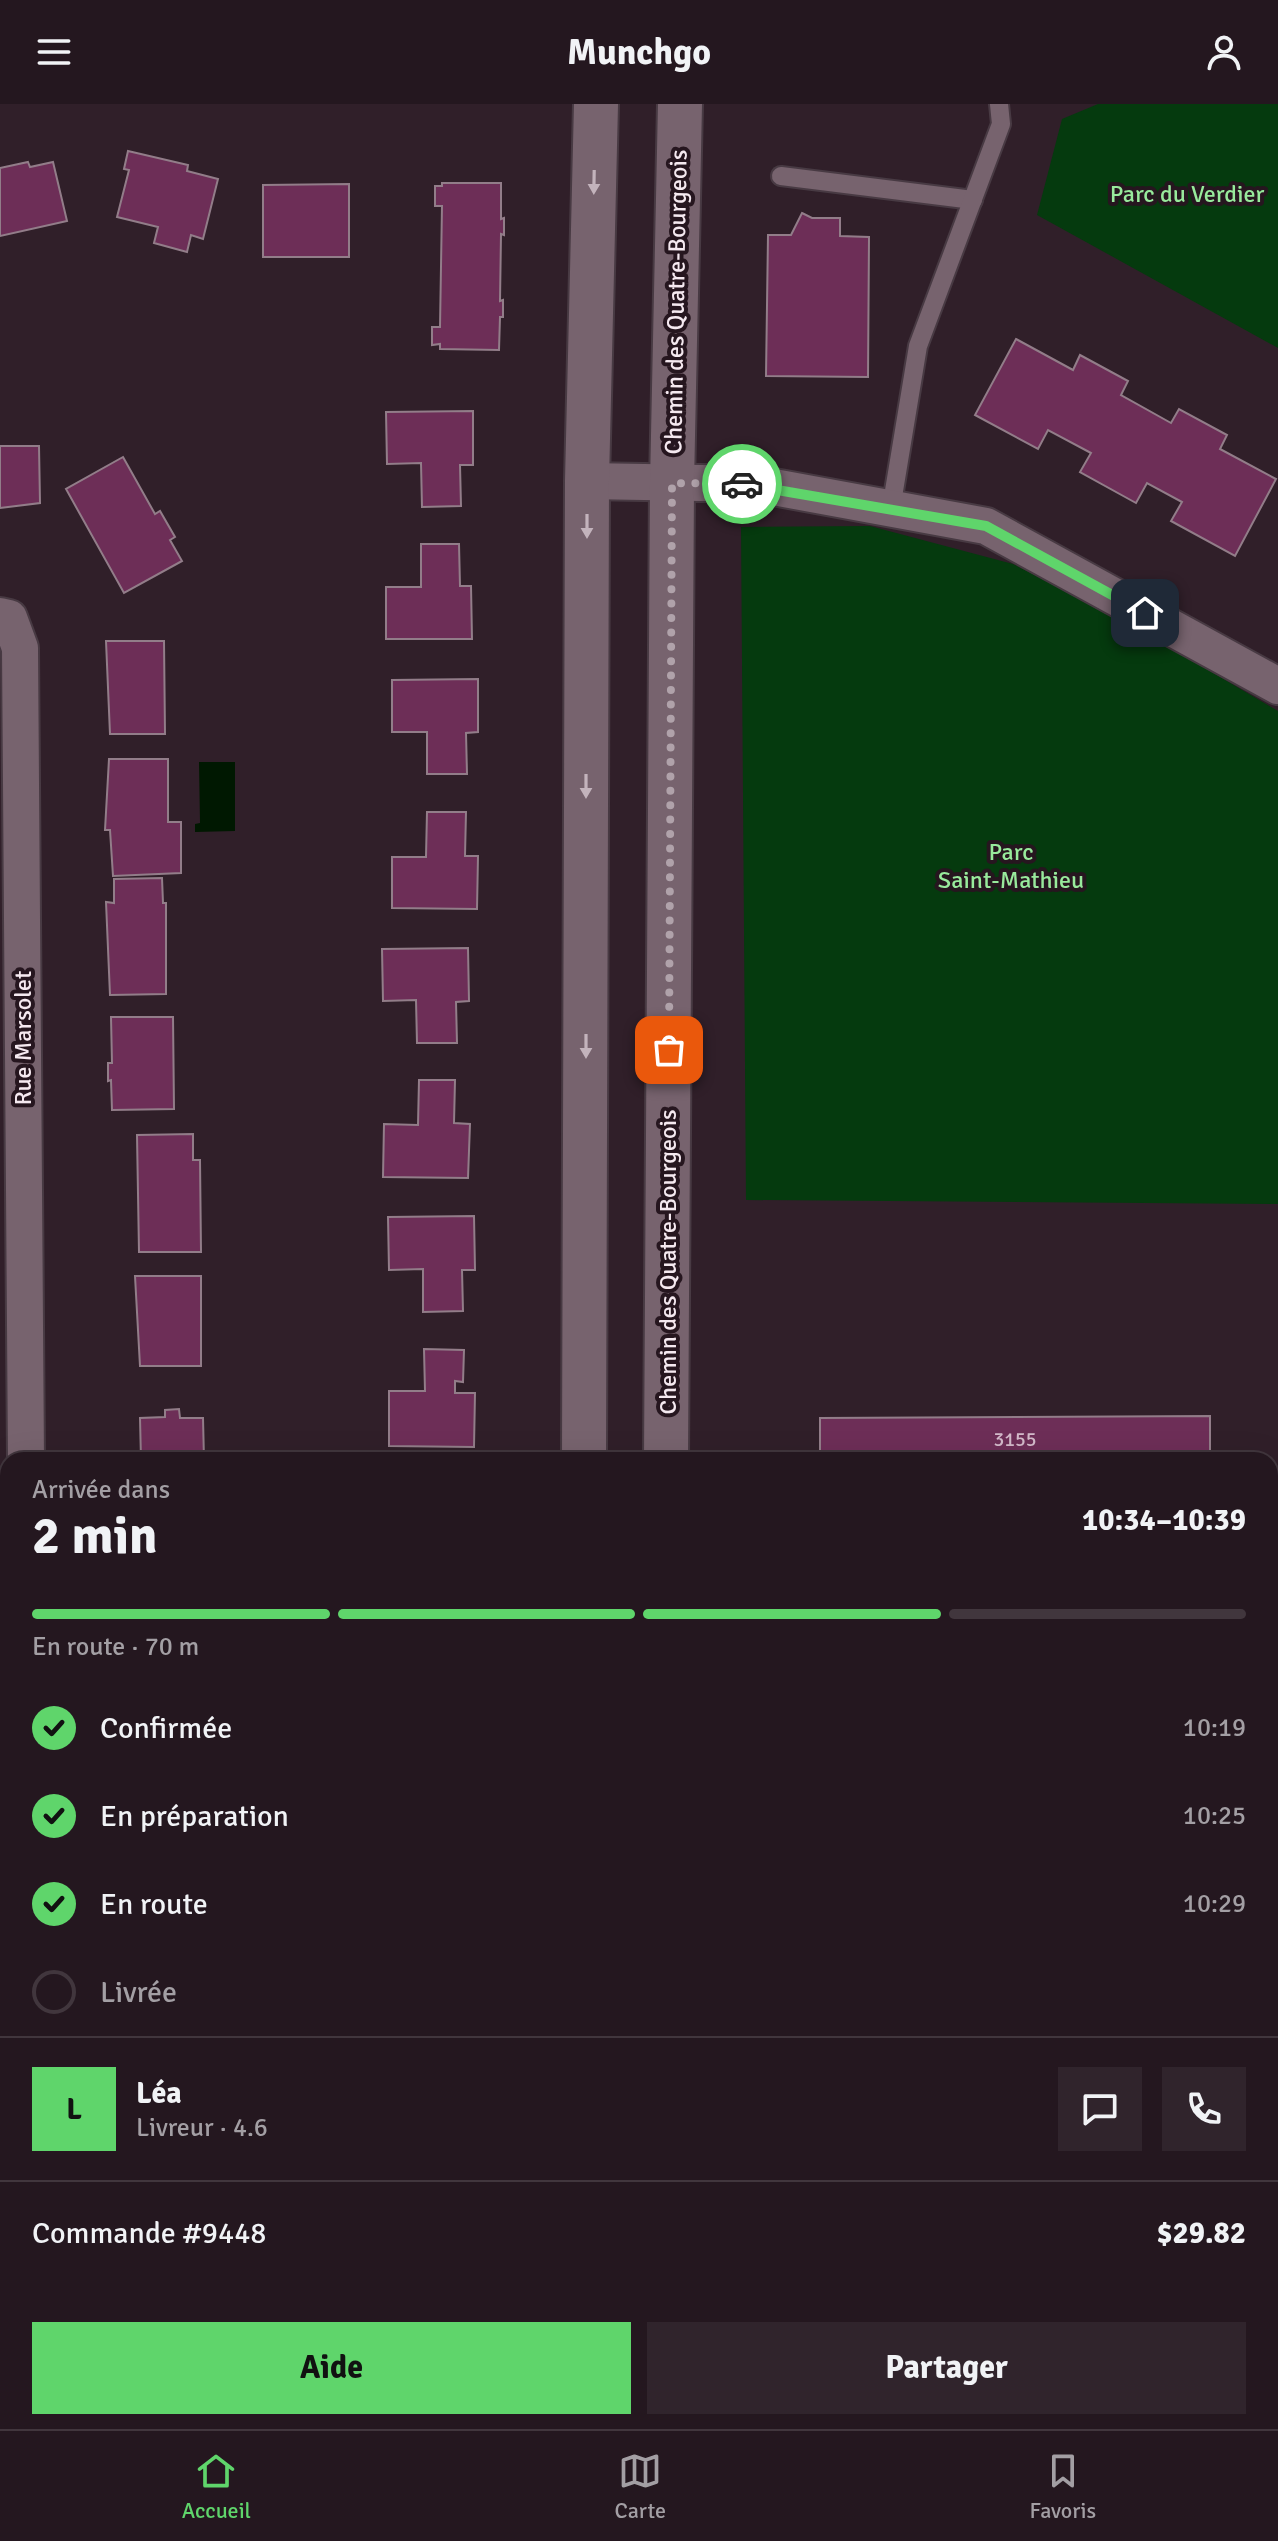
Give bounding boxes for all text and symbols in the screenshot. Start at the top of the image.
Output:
icon: menu [32,30,76,74]
text: Munchgo [567,30,711,75]
icon: person [1202,30,1246,74]
street label: Chemin des Quatre-Bourgeois [658,149,694,455]
one-way arrow [587,170,600,195]
park label: Parc du Verdier [1110,179,1264,209]
courier [702,444,782,524]
icon: car [720,462,764,506]
one-way arrow [581,514,593,539]
pin [1111,579,1179,647]
icon: home [1123,591,1167,635]
one-way arrow [580,774,592,799]
park label: Parc Saint-Mathieu [938,837,1084,895]
street label: Rue Marsolet [8,971,38,1105]
pin [635,1016,703,1084]
icon: bag [647,1028,691,1072]
one-way arrow [579,1034,592,1059]
street label: Chemin des Quatre-Bourgeois [653,1110,683,1414]
house number: 3155 [993,1427,1037,1452]
text: Arrivée dans [32,1474,170,1506]
text: 10:34–10:39 [1082,1502,1246,1539]
text: 2 min [32,1504,158,1568]
text: En route · 70 m [32,1631,199,1663]
icon: check [32,1706,76,1750]
text: Confirmée [100,1710,232,1747]
text: 10:19 [1183,1712,1246,1744]
icon: check [32,1794,76,1838]
text: En préparation [100,1798,289,1835]
text: 10:25 [1183,1800,1246,1832]
icon: check [32,1882,76,1926]
text: En route [100,1886,208,1923]
text: 10:29 [1183,1888,1246,1920]
text: Livrée [100,1974,177,2011]
button: chat [1058,2067,1142,2151]
button: phone [1162,2067,1246,2151]
text: Léa [136,2075,182,2112]
text: L [66,2091,82,2128]
text: Livreur · 4.6 [136,2112,268,2144]
text: Commande #9448 [32,2215,267,2252]
text: $29.82 [1156,2215,1246,2252]
button: Aide [32,2322,631,2414]
button: Partager [647,2322,1246,2414]
tab: Accueil [182,2449,251,2524]
tab: Carte [615,2449,666,2524]
tab: Favoris [1029,2449,1096,2524]

